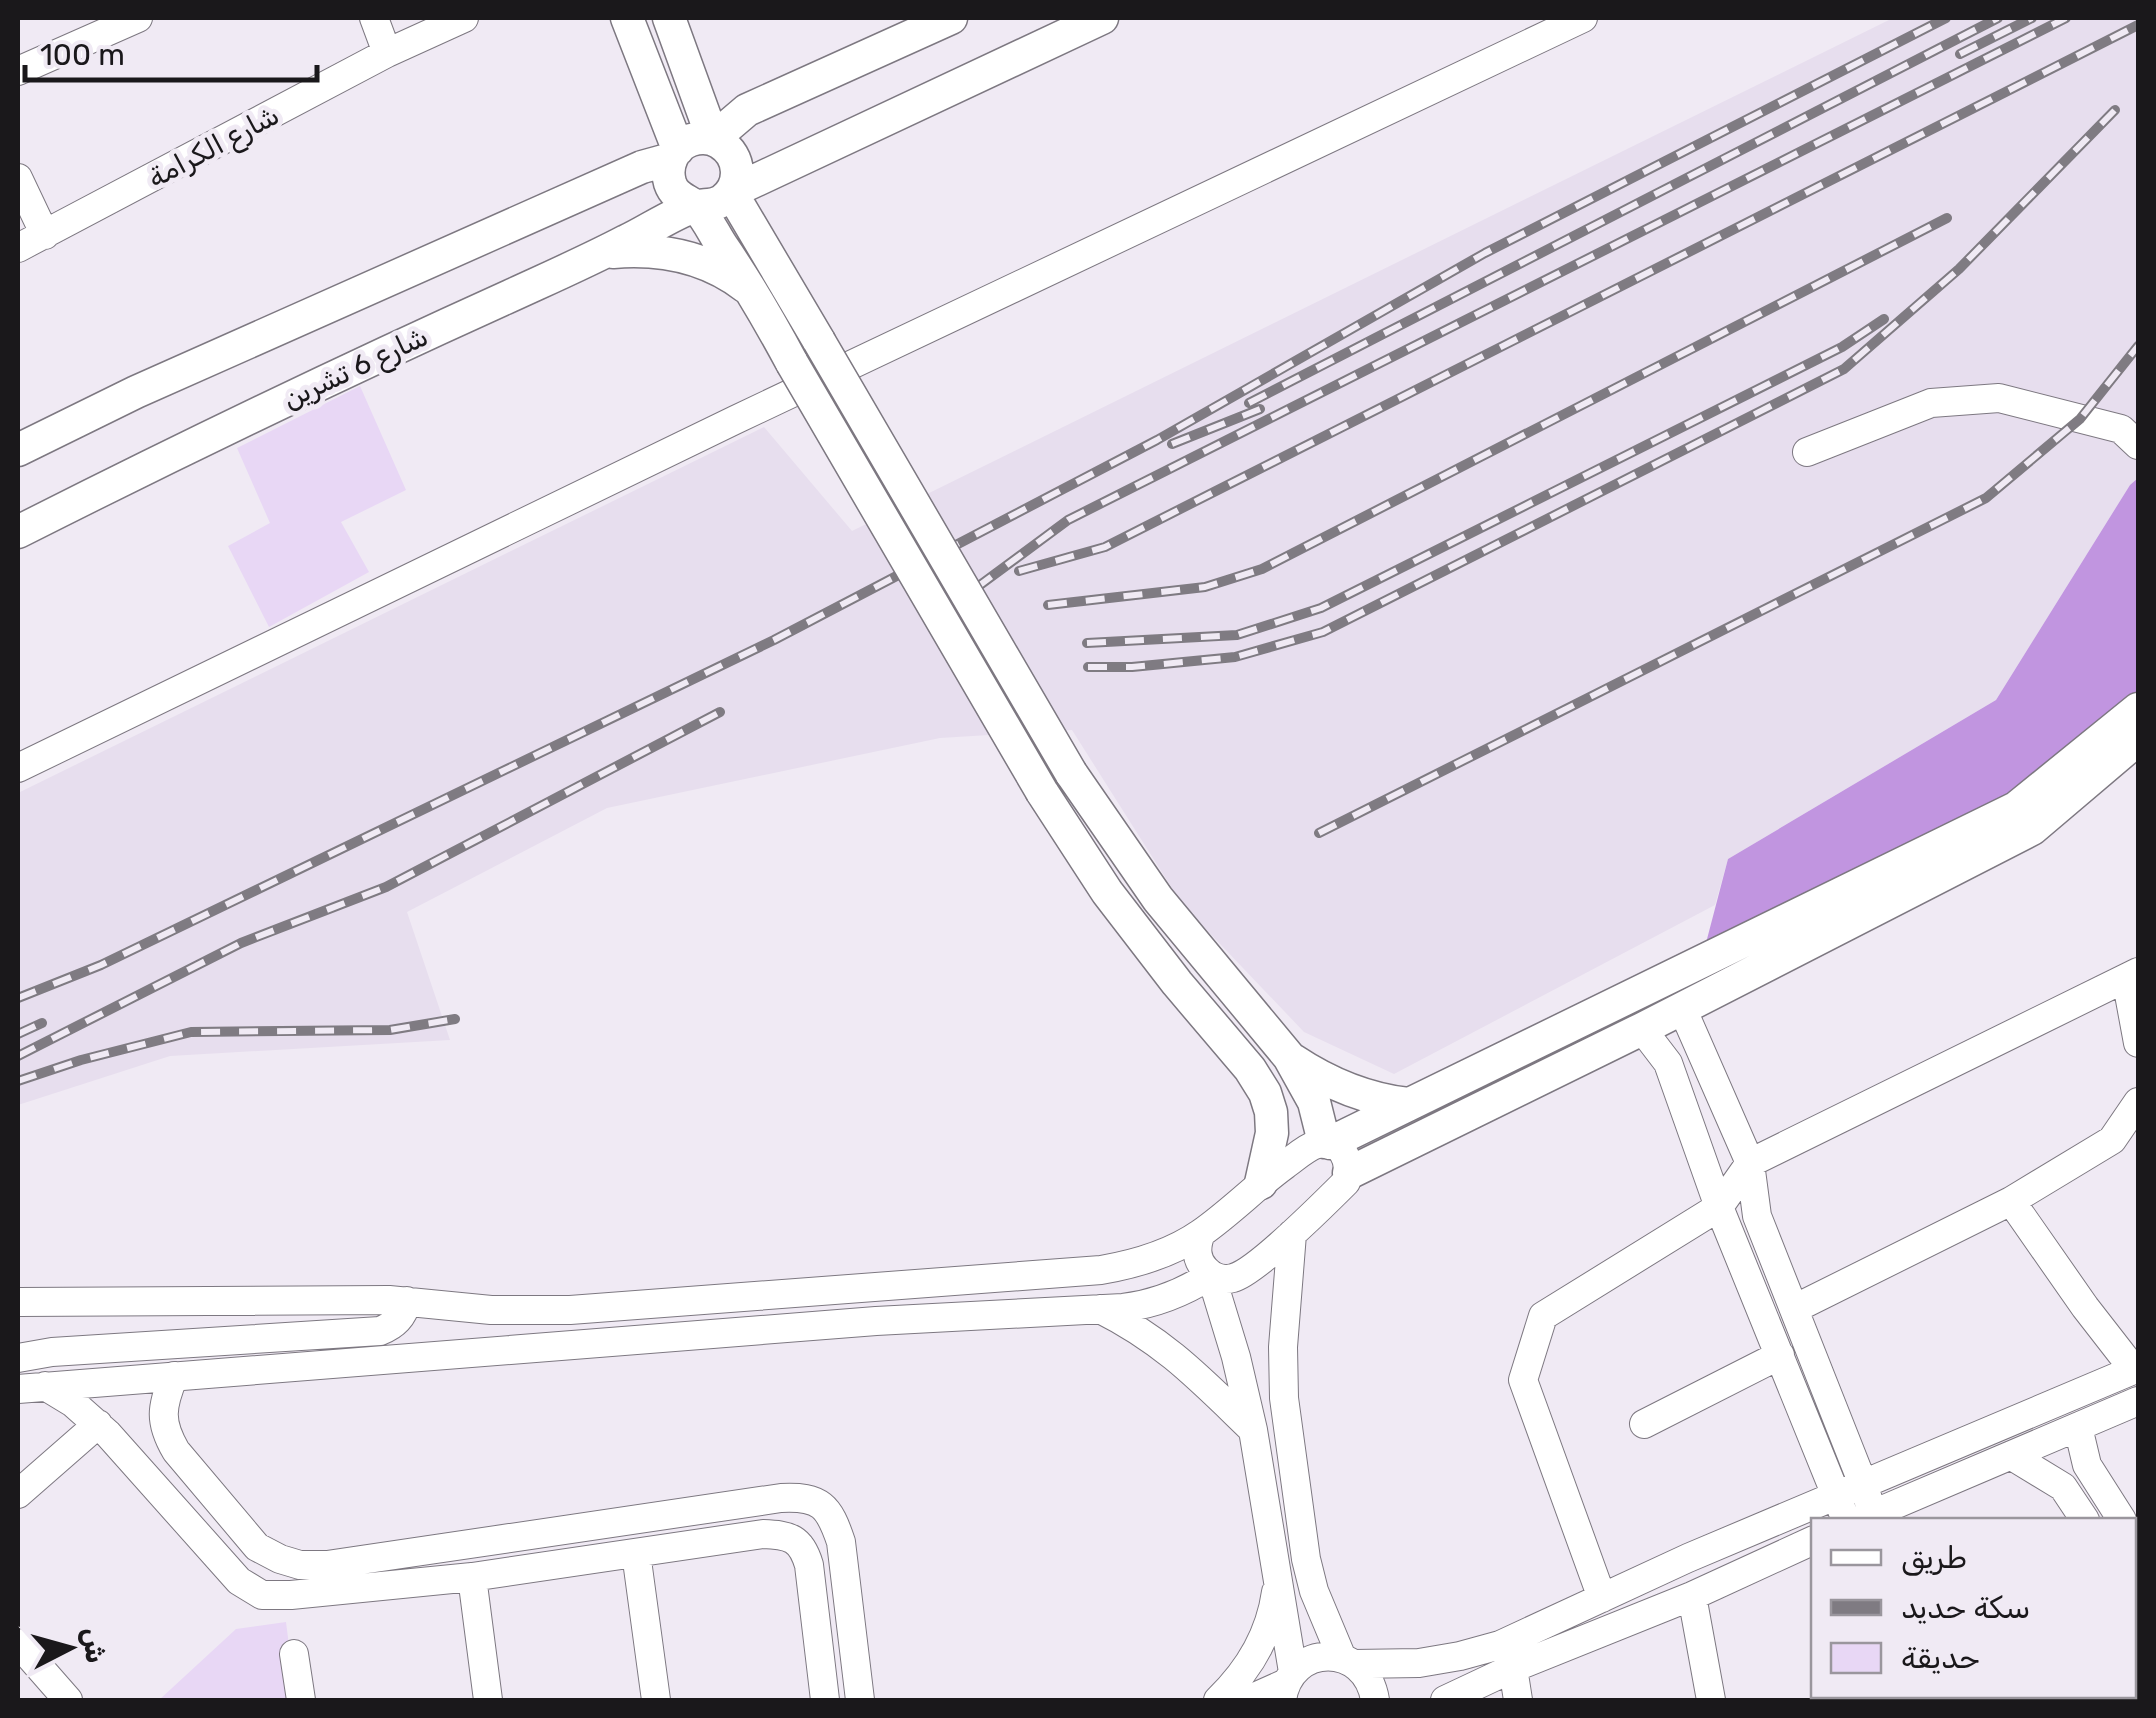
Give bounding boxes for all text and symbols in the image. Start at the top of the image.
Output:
scale bar [25,20,318,82]
text: 100 m [40,37,125,73]
street label: شارع الكرامة [142,98,286,197]
street label: شارع 6 تشرين [277,319,434,418]
legend [1811,1518,2136,1698]
text: طريق [1901,1540,1967,1576]
text: سكة حديد [1901,1590,2030,1626]
north arrow [20,1598,120,1698]
text: ش [76,1626,113,1665]
text: حديقة [1901,1640,1980,1676]

